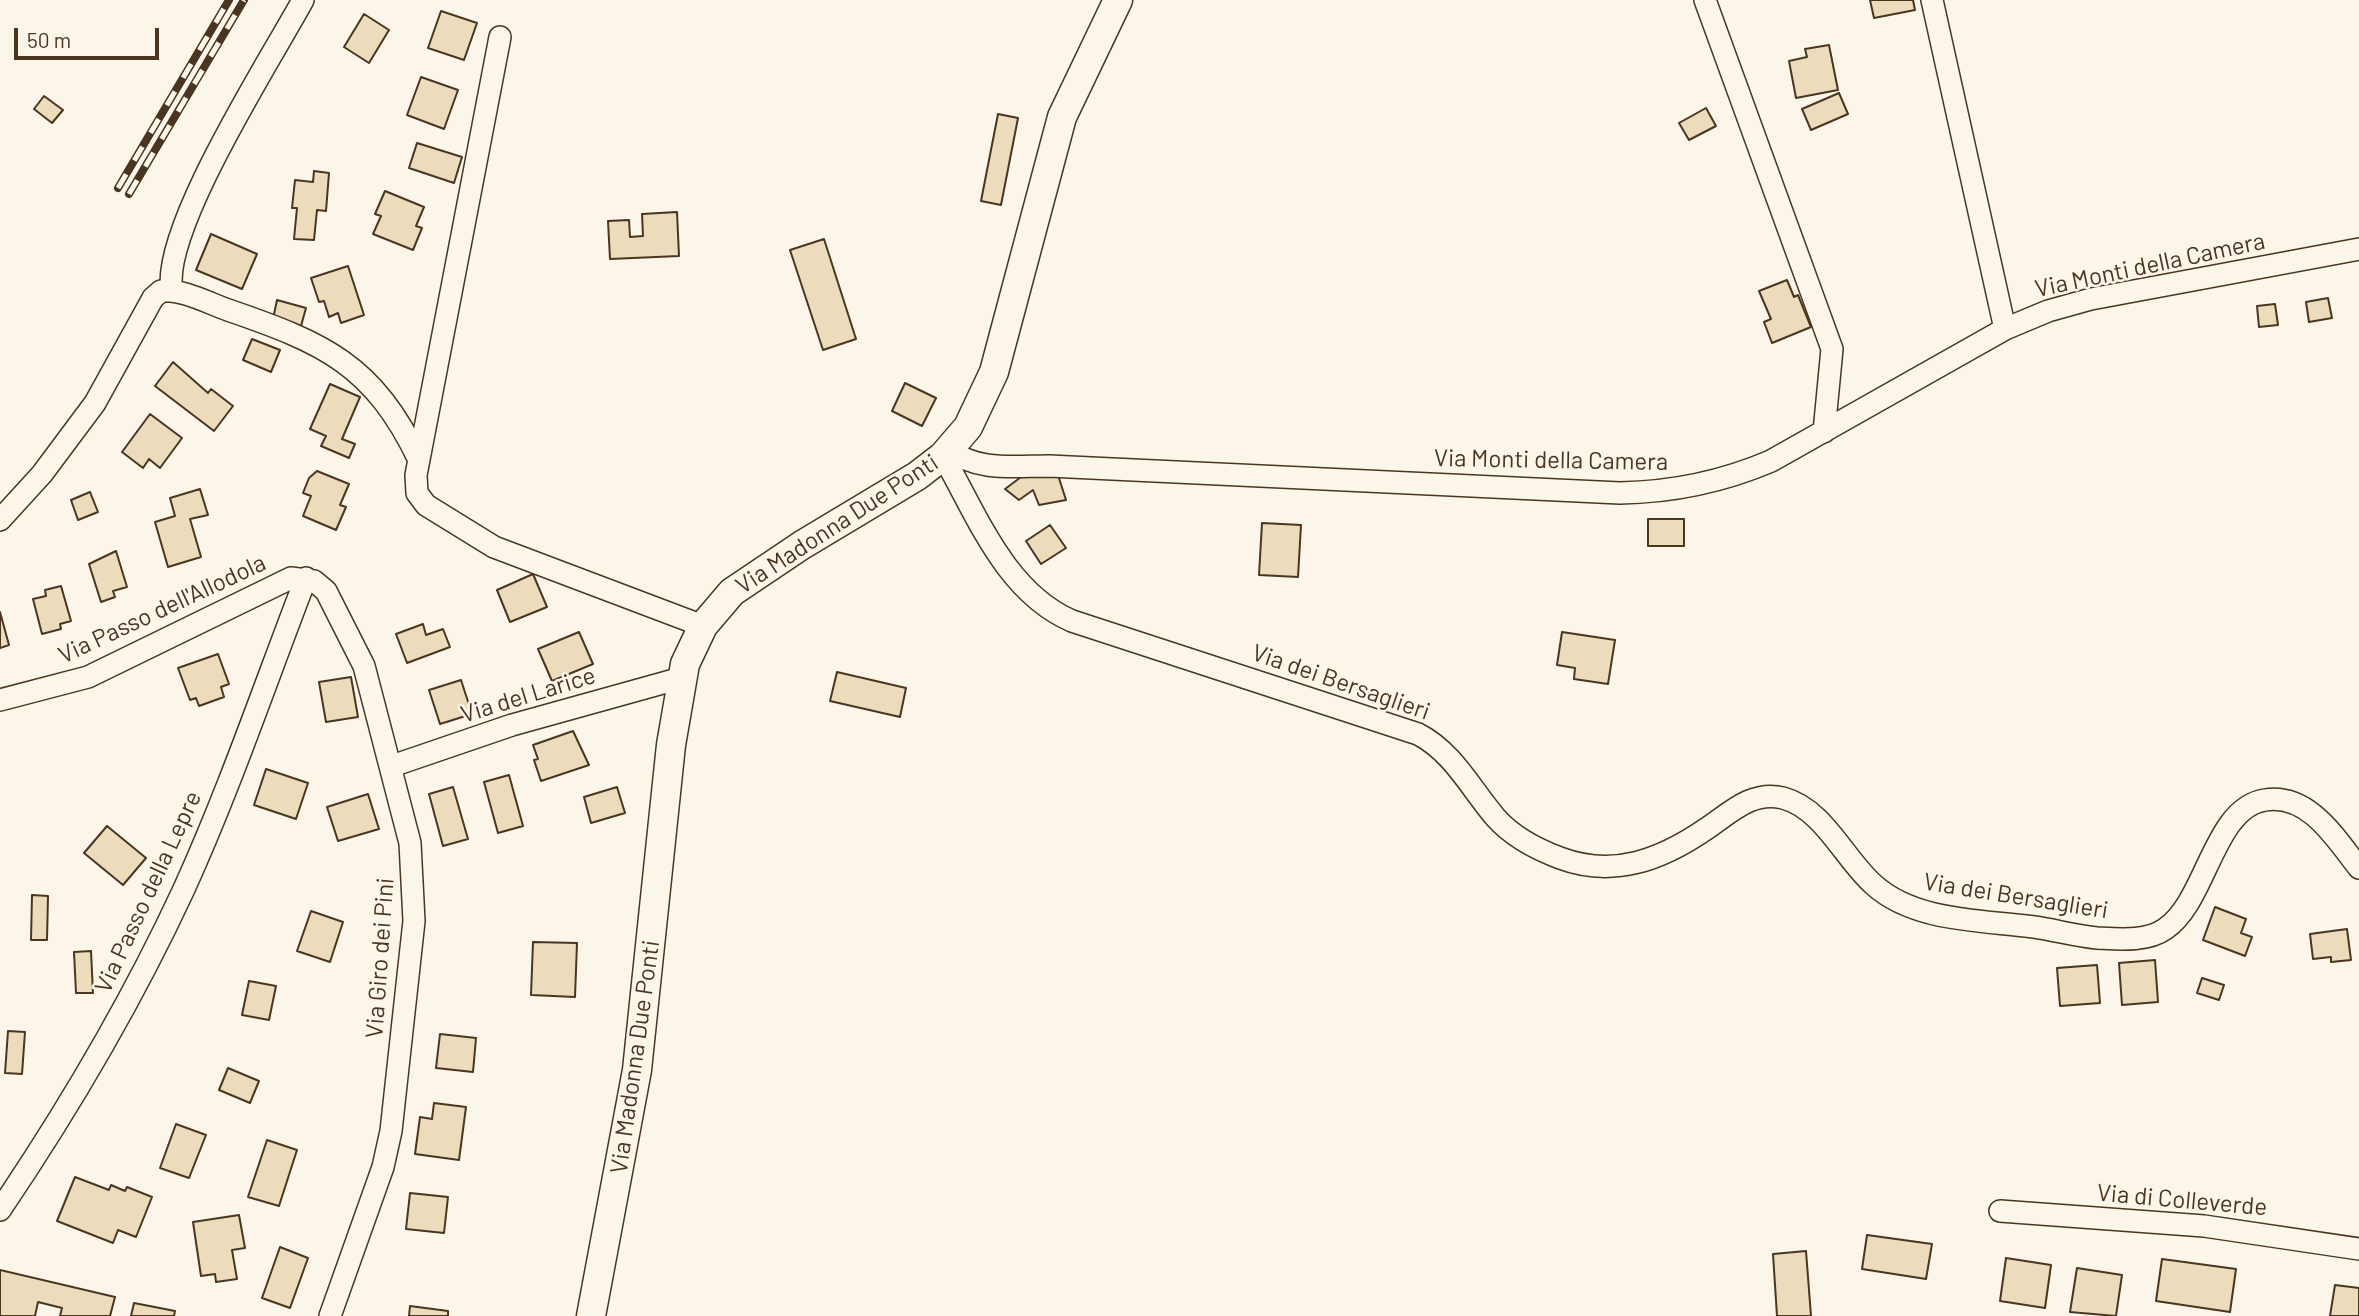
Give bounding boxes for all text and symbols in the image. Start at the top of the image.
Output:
scale bar [18,14,163,58]
text: 50 m [27,27,71,52]
street label: Via Monti della Camera [2032,227,2268,303]
street label: Via Monti della Camera [1434,444,1668,476]
street label: Via Madonna Due Ponti [730,448,944,600]
street label: Via Passo dell'Allodola [54,548,270,670]
street label: Via dei Bersaglieri [1248,638,1434,726]
street label: Via del Larice [457,661,599,729]
street label: Via Passo della Lepre [89,786,207,998]
street label: Via dei Bersaglieri [1922,867,2110,925]
street label: Via Giro dei Pini [360,877,400,1039]
street label: Via Madonna Due Ponti [604,938,666,1176]
street label: Via di Colleverde [2096,1178,2268,1222]

